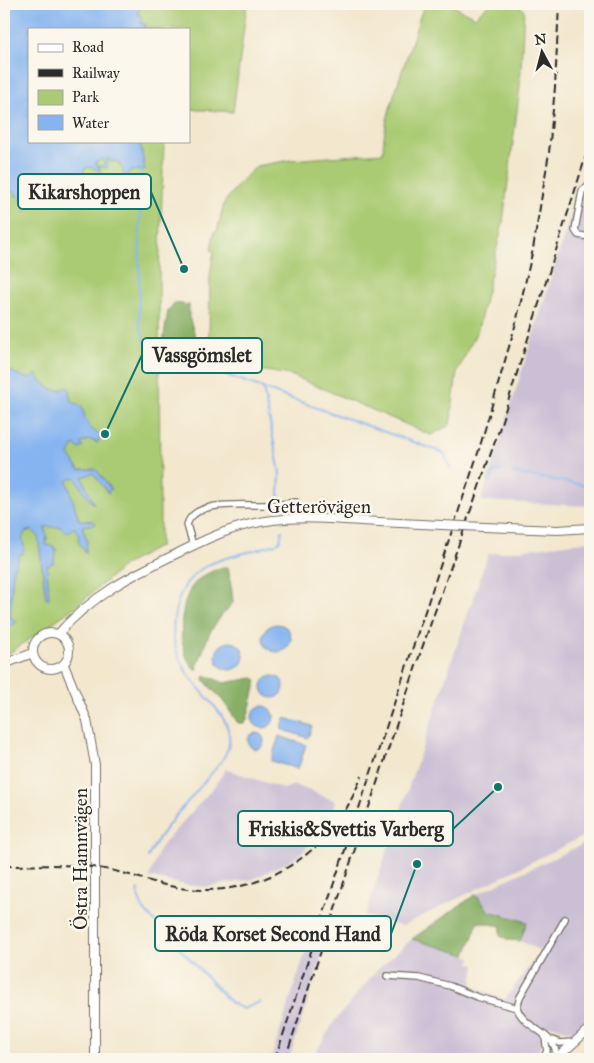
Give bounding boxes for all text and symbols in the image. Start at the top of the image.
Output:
legend [28,28,190,142]
north arrow [516,28,566,78]
text: N [534,30,548,49]
text: Road [72,38,104,56]
text: Railway [72,64,121,82]
text: Park [72,88,99,106]
text: Water [72,114,109,132]
callout: Kikarshoppen [18,174,151,209]
text: Kikarshoppen [28,180,141,205]
callout: Vassgömslet [142,338,262,373]
text: Vassgömslet [151,343,253,368]
street label: Getterövägen [267,495,371,519]
street label: Östra Hamnvägen [69,788,93,930]
callout: Friskis&Svettis Varberg [238,811,453,846]
text: Friskis&Svettis Varberg [248,817,444,842]
callout: Röda Korset Second Hand [155,916,391,951]
text: Röda Korset Second Hand [165,922,382,946]

